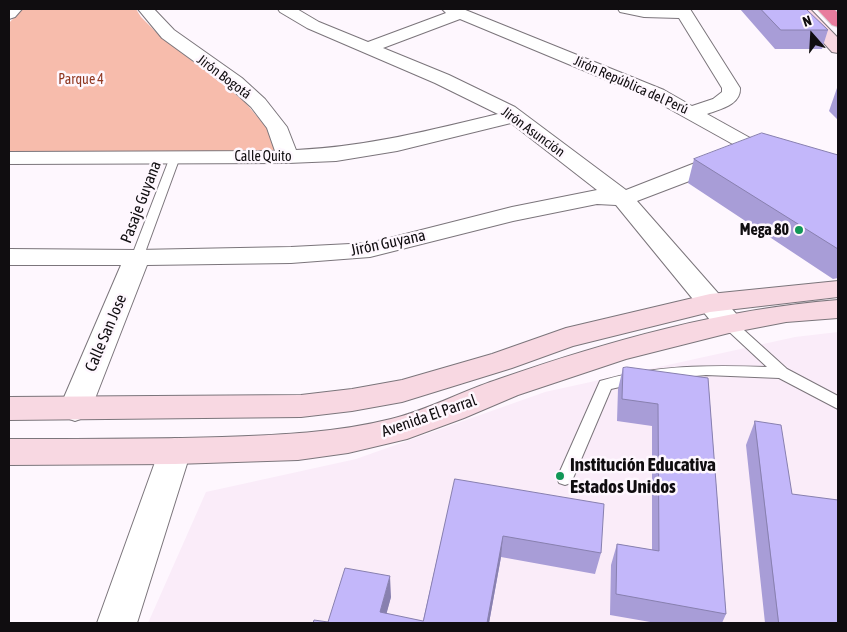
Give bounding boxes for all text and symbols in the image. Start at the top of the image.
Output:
north arrow [787,10,837,60]
text: N [801,12,814,30]
street label: Jirón Bogotá [194,51,254,103]
street label: Jirón República del Perú [571,52,691,118]
park label: Parque 4 [58,72,104,88]
street label: Jirón Asunción [498,103,568,161]
street label: Calle Quito [235,149,291,165]
street label: Pasaje Guyana [117,158,165,246]
place label: Mega 80 [740,220,789,240]
marker: Mega 80 [793,224,805,236]
street label: Jirón Guyana [349,226,427,260]
street label: Calle San Jose [81,291,131,375]
street label: Avenida El Parral [379,391,479,441]
place label: Institución Educativa Estados Unidos [570,454,716,498]
marker: Institución Educativa Estados Unidos [554,470,566,482]

